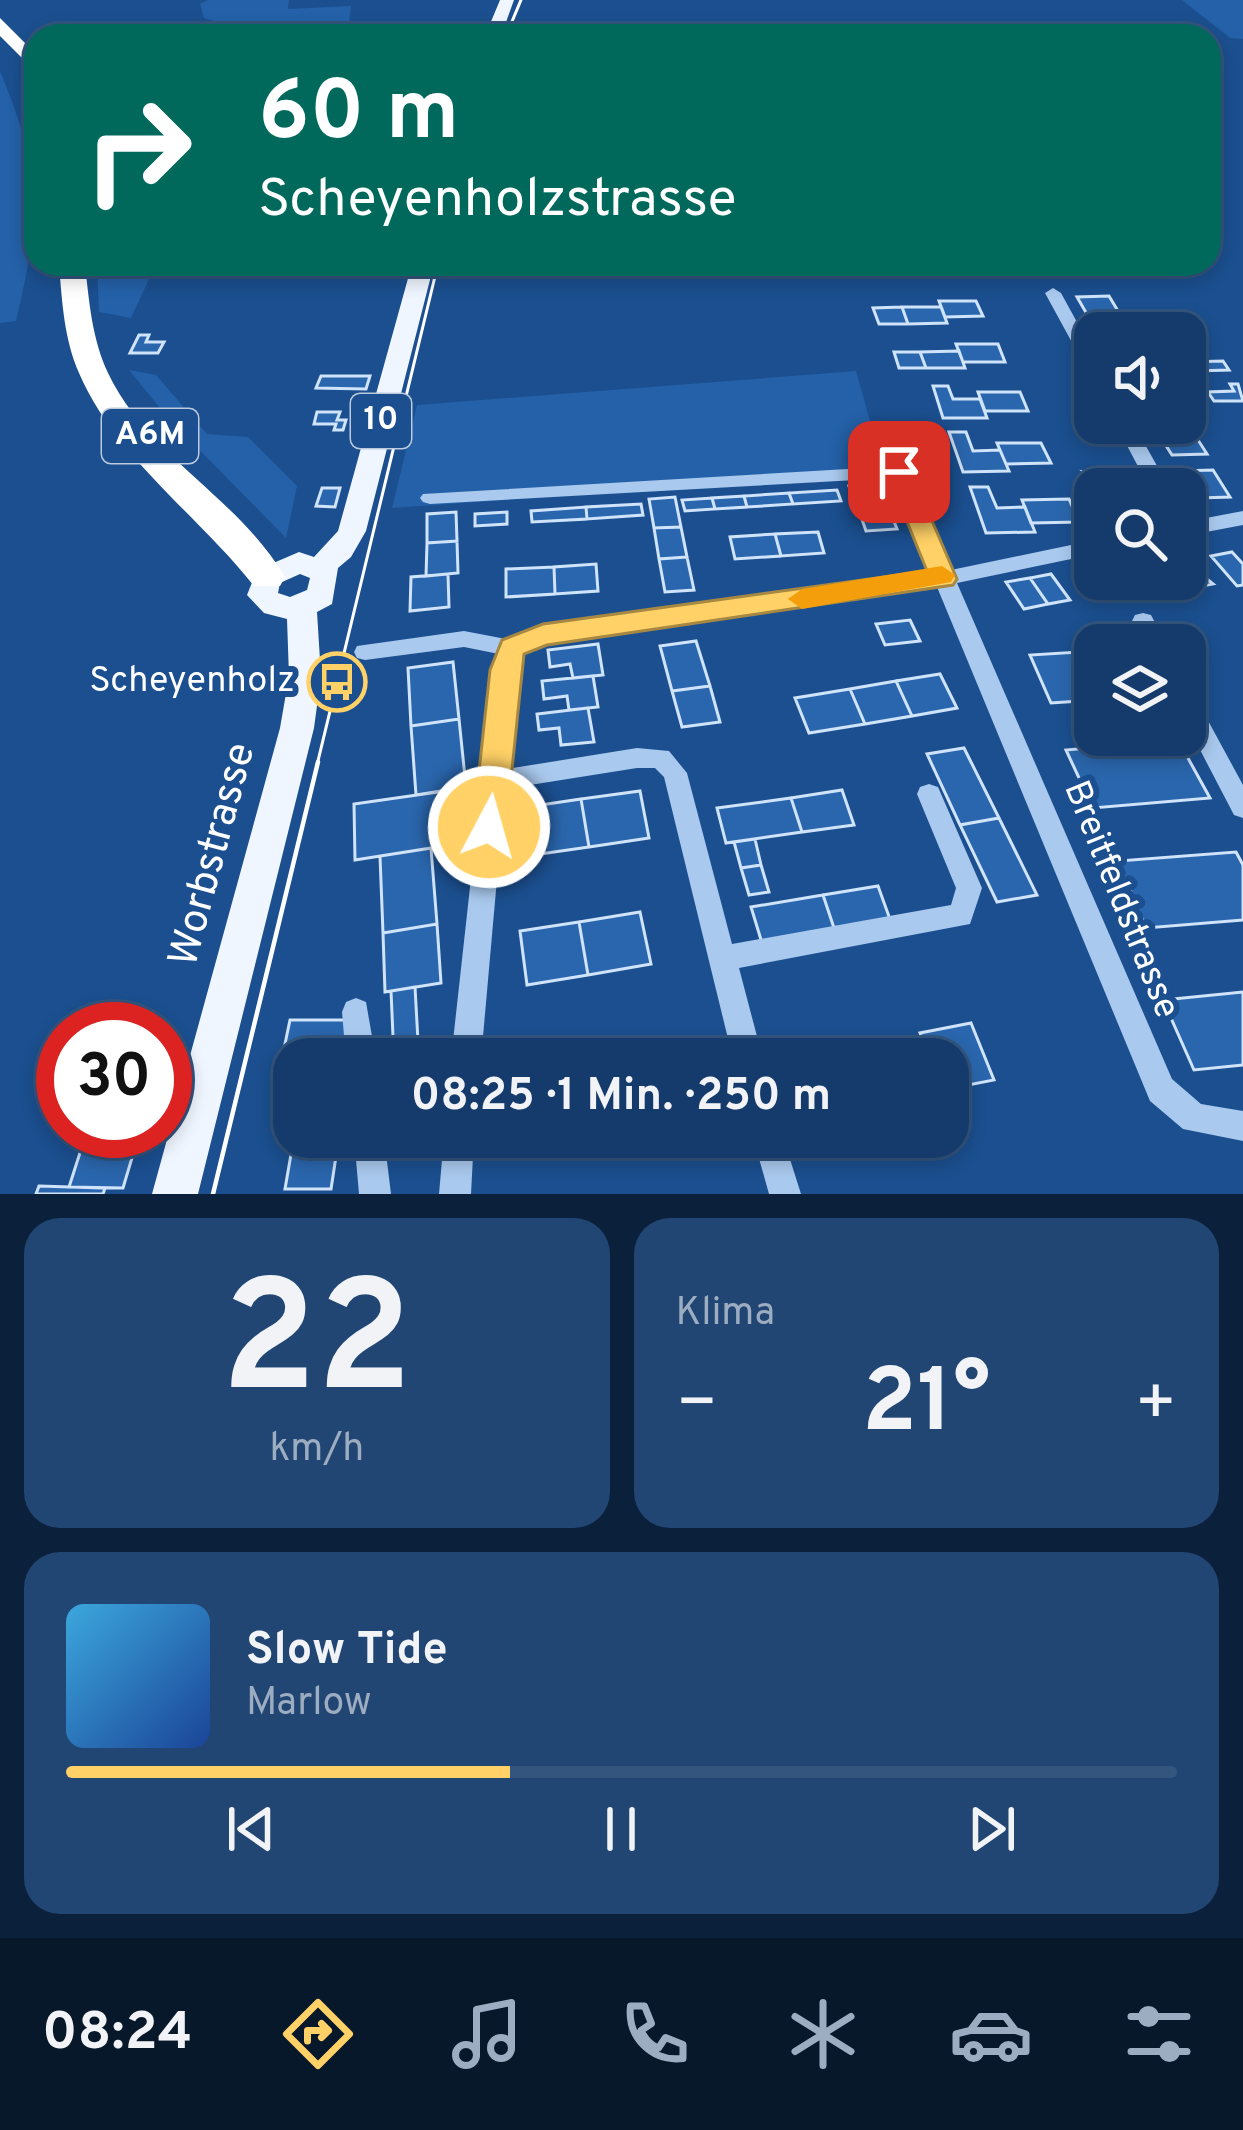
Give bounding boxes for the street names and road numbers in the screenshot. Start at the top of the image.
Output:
road number: 10 [351,394,411,448]
road number: A6M [102,409,198,463]
street label: Worbstrasse [159,737,269,973]
street label: Breitfeldstrasse [1051,774,1189,1026]

